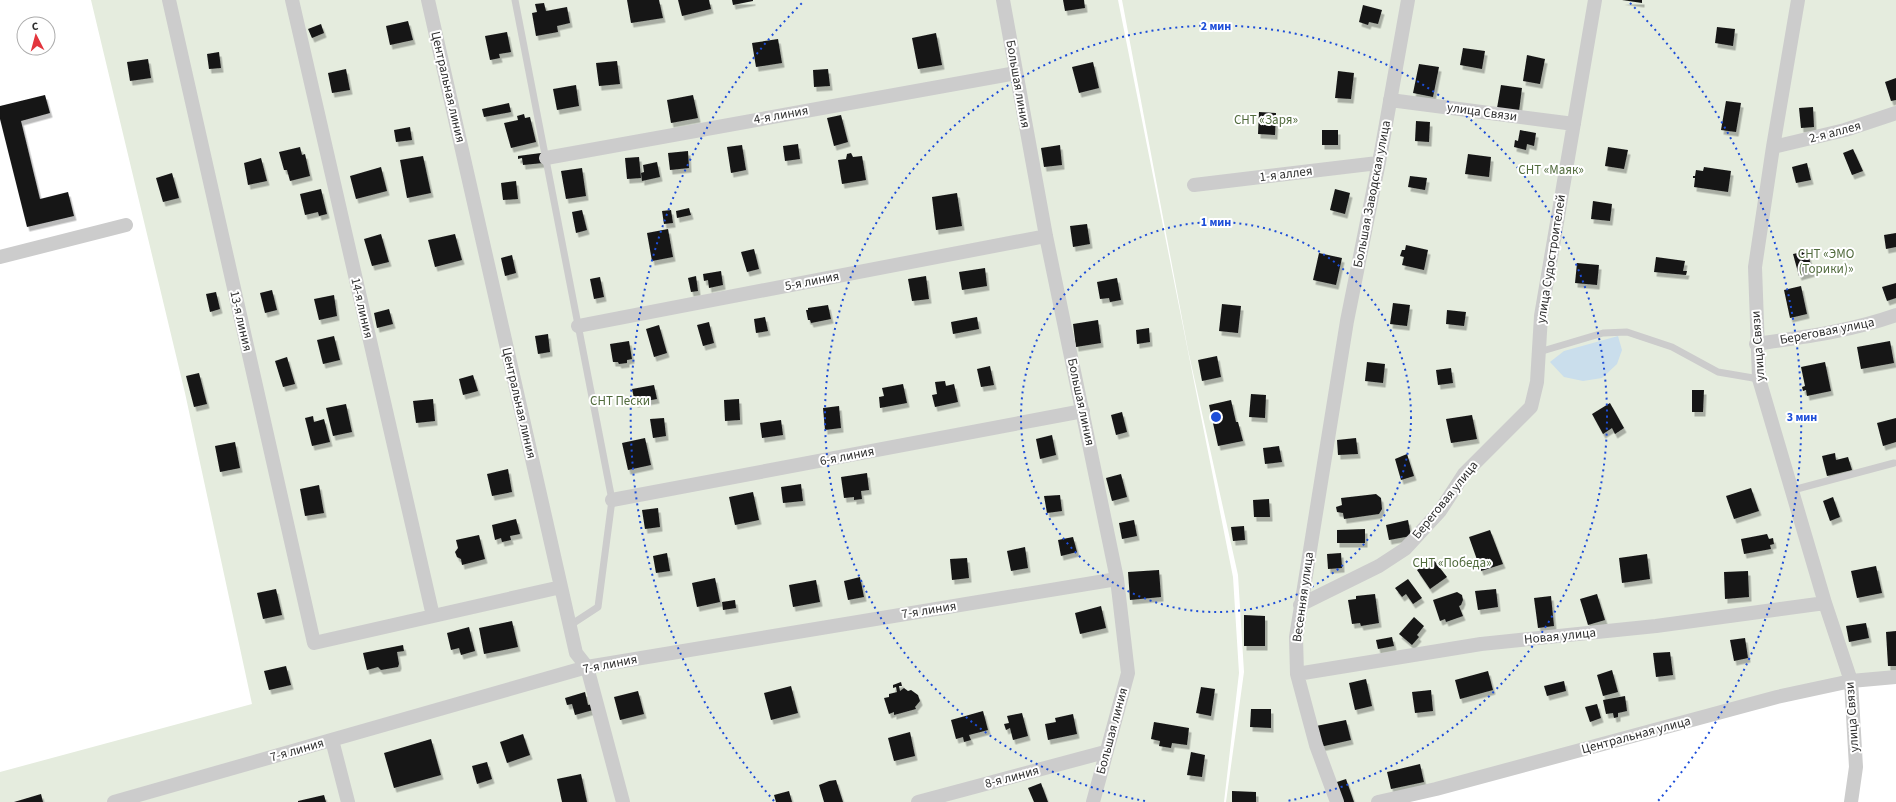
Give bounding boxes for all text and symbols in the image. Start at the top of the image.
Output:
north arrow [16,16,56,56]
text: 2 мин [1201,18,1231,35]
text: С [31,19,40,34]
street label: Центральная линия [426,30,470,144]
street label: Большая линия [1001,39,1035,129]
street label: улица Связи [1446,98,1518,126]
street label: 4-я линия [752,101,810,129]
park label: СНТ «Заря» [1234,111,1298,129]
street label: 2-я аллея [1807,116,1863,148]
street label: Большая Заводская улица [1349,119,1395,269]
park label: СНТ «Маяк» [1518,161,1584,179]
street label: 1-я аллея [1259,162,1313,186]
street label: улица Судостроителей [1532,193,1570,325]
text: 1 мин [1201,214,1231,231]
park label: СНТ «ЭМО (Торики)» [1798,245,1854,278]
street label: 5-я линия [783,267,841,295]
street label: 14-я линия [346,276,378,340]
street label: 13-я линия [225,289,257,353]
street label: улица Связи [1747,310,1769,382]
street label: Береговая улица [1778,313,1876,349]
street label: Центральная линия [497,346,541,460]
street label: Большая линия [1063,357,1099,447]
park label: СНТ Пески [590,392,650,410]
text: 3 мин [1787,409,1817,426]
centre of rings [1209,410,1223,424]
street label: 6-я линия [818,442,876,470]
street label: Береговая улица [1408,457,1482,543]
street label: Весенняя улица [1288,551,1318,643]
park label: СНТ «Победа» [1412,554,1492,572]
street label: 7-я линия [900,597,958,623]
street label: Новая улица [1523,623,1597,649]
street label: 7-я линия [581,650,639,678]
street label: улица Связи [1841,681,1863,753]
street label: Большая линия [1092,686,1132,776]
street label: Центральная улица [1579,712,1693,758]
street label: 7-я линия [268,734,326,766]
street label: 8-я линия [983,761,1041,793]

